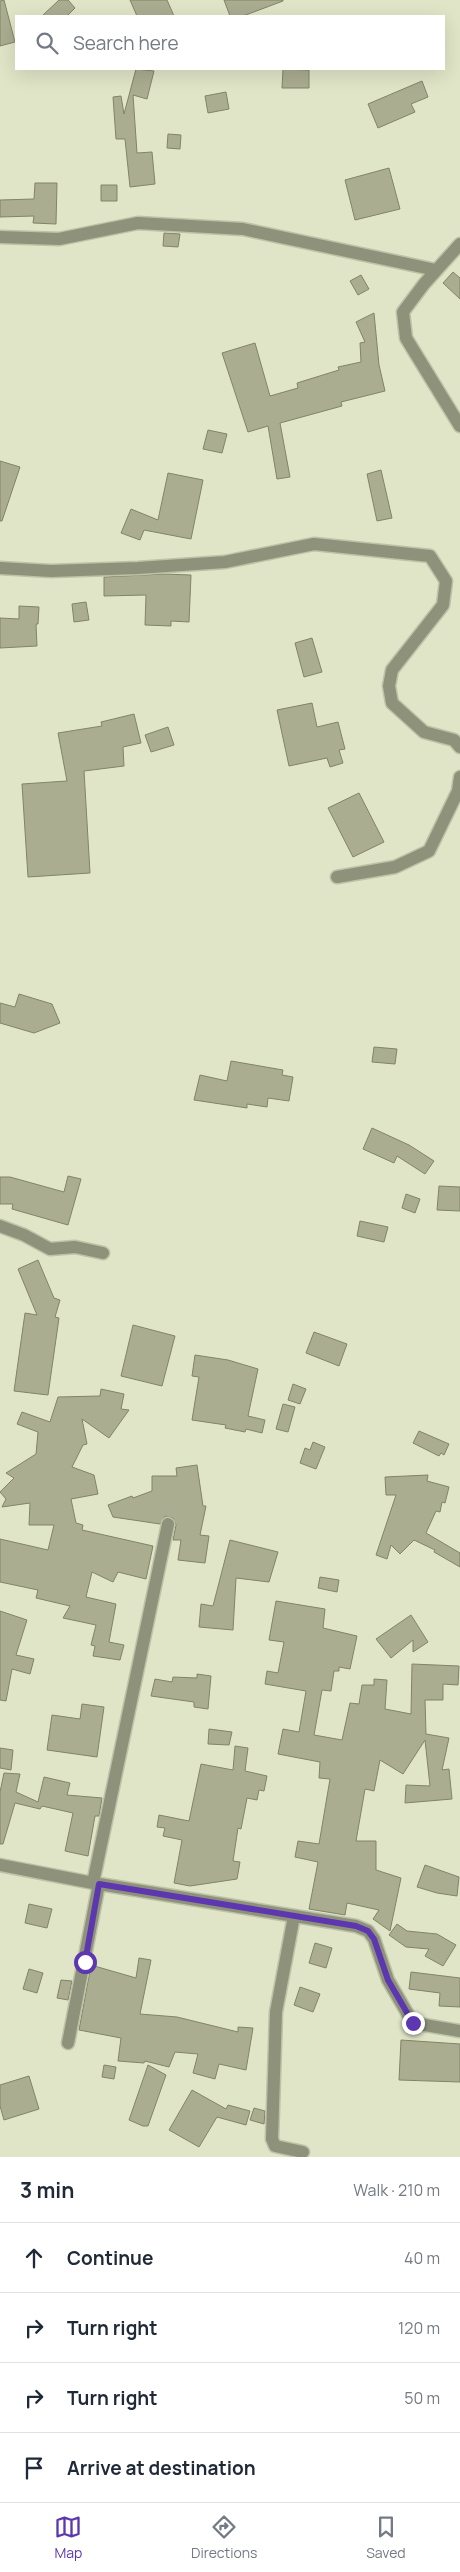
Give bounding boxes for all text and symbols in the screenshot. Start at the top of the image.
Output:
search box [15,15,445,70]
icon: search [33,29,61,57]
text: Search here [73,30,179,56]
route start [74,1951,97,1974]
route end [402,2012,425,2035]
text: 3 min [20,2176,74,2204]
text: Walk · 210 m [353,2179,440,2201]
icon: ahead [20,2244,48,2272]
text: Continue [67,2245,153,2271]
text: 40 m [404,2247,440,2269]
icon: right [20,2314,48,2342]
text: Turn right [67,2315,157,2341]
text: 120 m [398,2317,440,2339]
icon: right [20,2384,48,2412]
text: Turn right [67,2385,157,2411]
text: 50 m [404,2387,440,2409]
icon: arrive [20,2454,48,2482]
text: Arrive at destination [67,2455,256,2481]
tab: Map [54,2513,82,2562]
tab: Directions [191,2513,257,2562]
tab: Saved [366,2513,406,2562]

